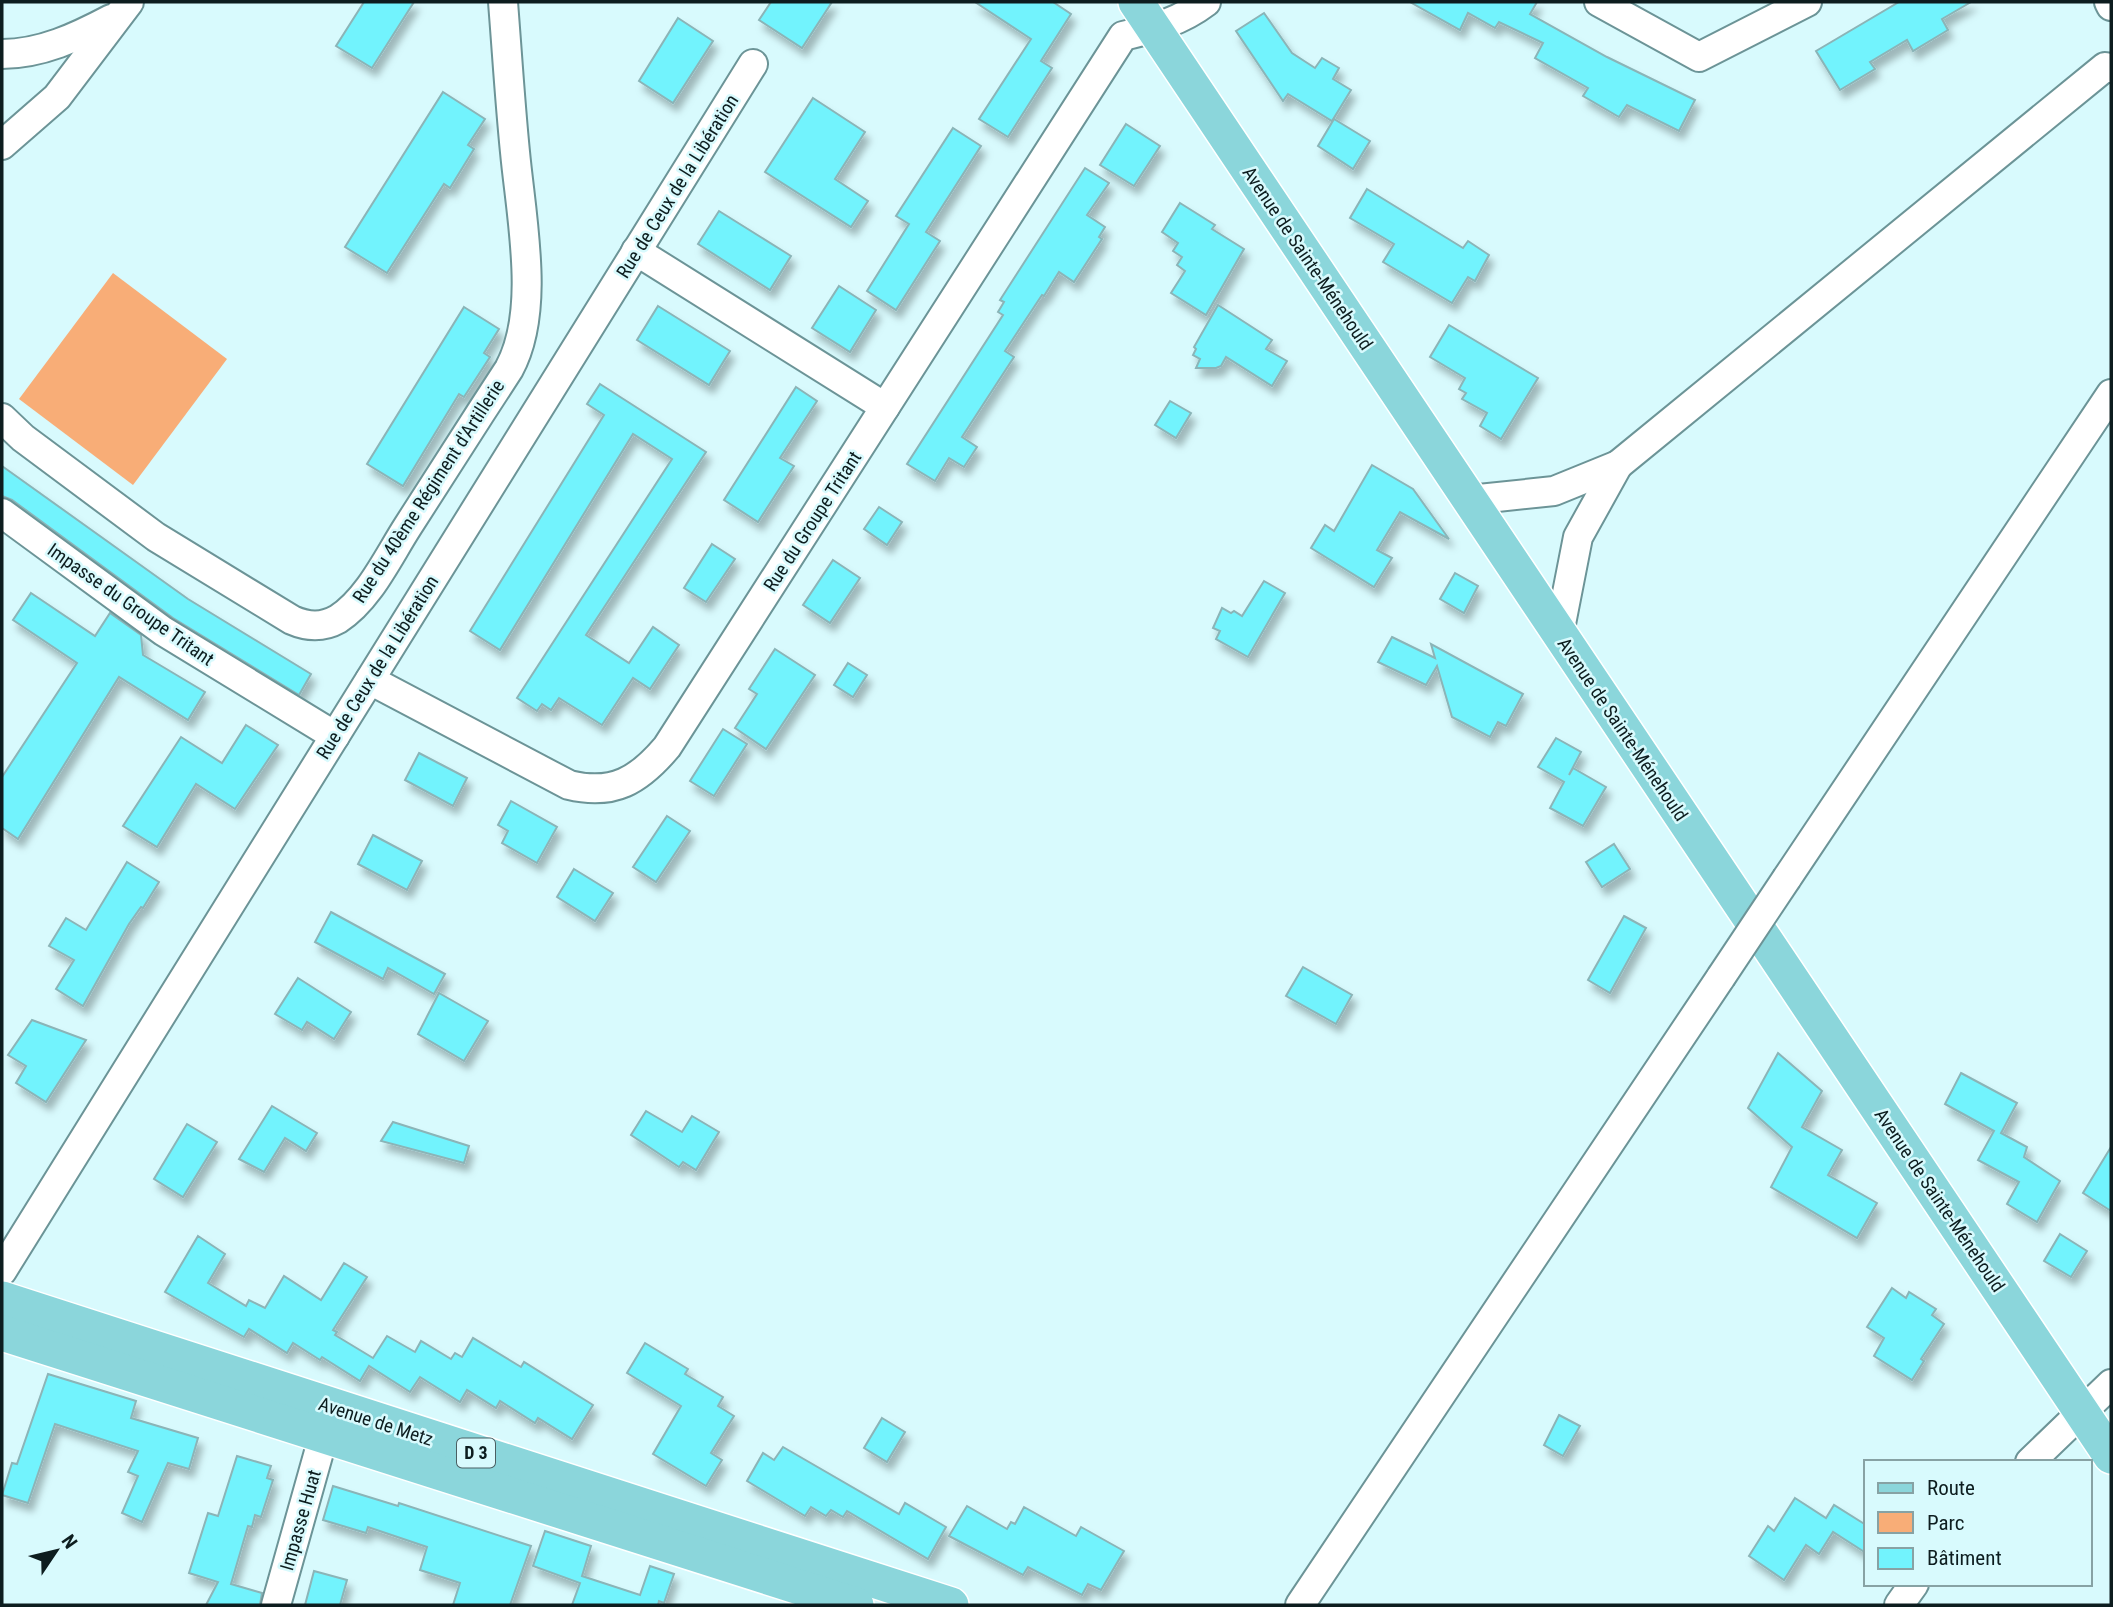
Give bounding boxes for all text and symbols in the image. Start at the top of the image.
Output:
street label: Rue de Ceux de la Libération [611,90,743,282]
street label: Avenue de Sainte-Ménehould [1238,162,1378,354]
street label: Rue du 40ème Régiment d'Artillerie [348,375,509,607]
street label: Rue du Groupe Tritant [759,447,866,596]
street label: Impasse du Groupe Tritant [43,538,218,671]
street label: Rue de Ceux de la Libération [311,571,443,763]
street label: Avenue de Sainte-Ménehould [1553,633,1693,825]
street label: Avenue de Sainte-Ménehould [1870,1104,2010,1296]
street label: Avenue de Metz [316,1392,436,1451]
road number: D 3 [457,1438,495,1468]
legend [1864,1460,2092,1586]
street label: Impasse Huat [275,1467,326,1573]
text: Route [1927,1476,1975,1500]
text: Parc [1927,1511,1965,1535]
north arrow [21,1516,91,1586]
text: N [57,1530,82,1553]
text: Bâtiment [1927,1546,2002,1570]

